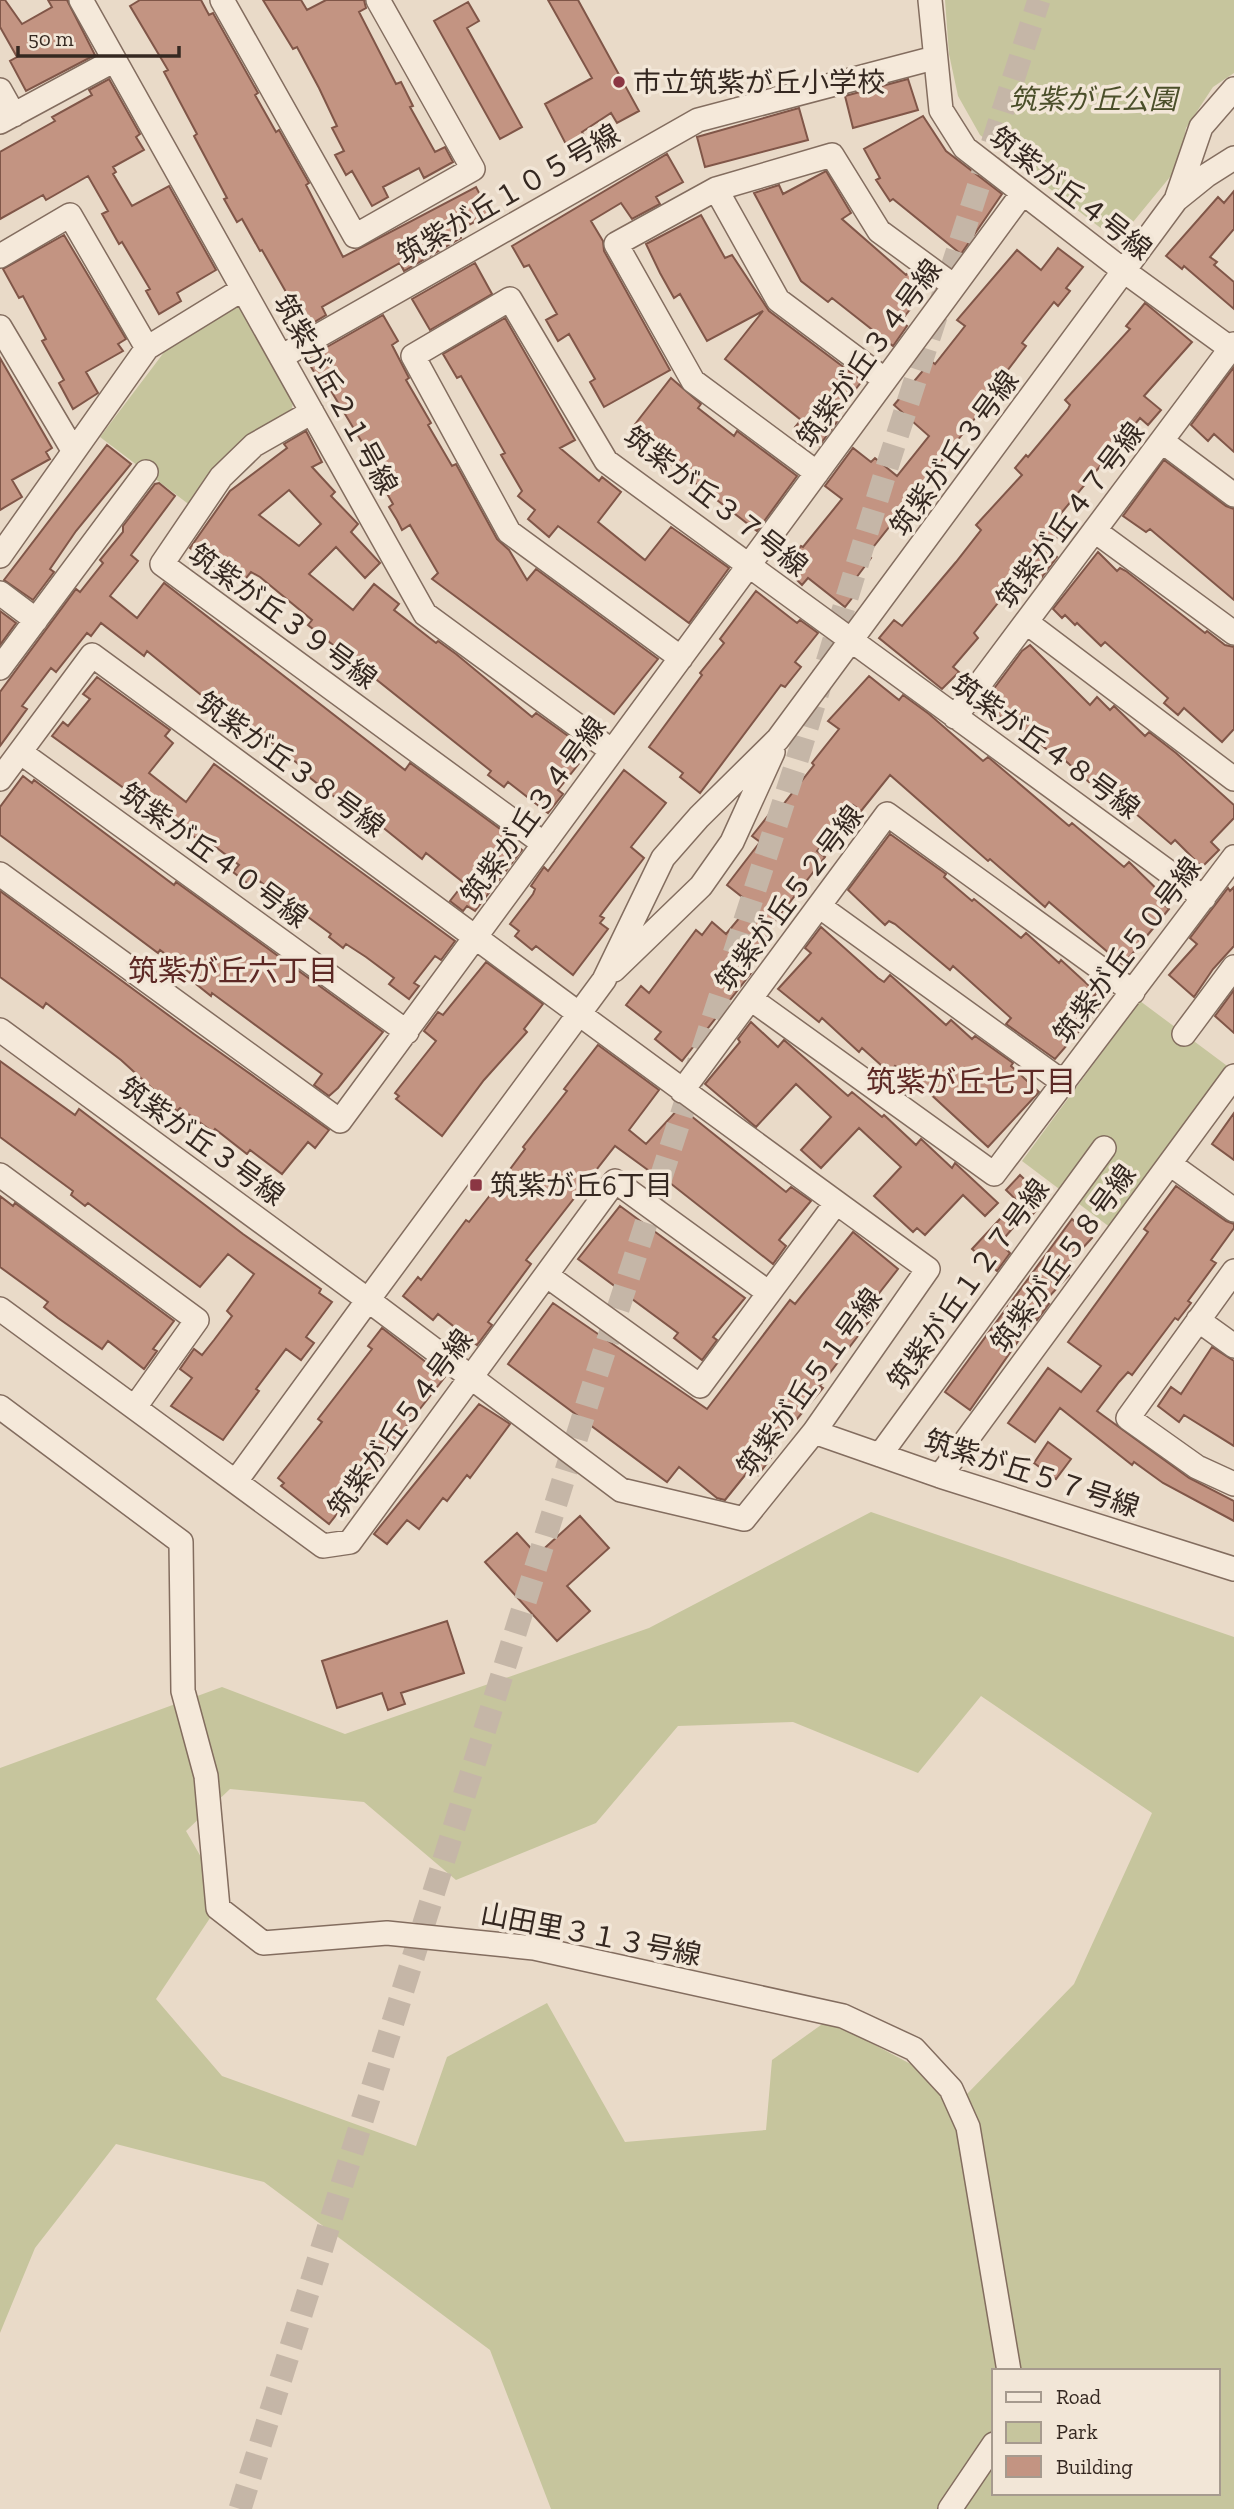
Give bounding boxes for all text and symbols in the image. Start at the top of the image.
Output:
scale bar [18,14,178,58]
text: 50 m [28,26,74,51]
place label: 市立筑紫が丘小学校 [633,66,885,99]
marker: 市立筑紫が丘小学校 [611,74,627,90]
park label: 筑紫が丘公園 [1009,83,1181,116]
street label: 筑紫が丘１０５号線 [391,117,626,272]
street label: 筑紫が丘４号線 [983,120,1158,267]
street label: 筑紫が丘３４号線 [790,253,949,454]
street label: 筑紫が丘２１号線 [267,288,404,500]
street label: 筑紫が丘３号線 [883,364,1025,542]
street label: 筑紫が丘４７号線 [990,416,1151,615]
street label: 筑紫が丘３７号線 [617,419,814,583]
street label: 筑紫が丘３９号線 [182,537,383,696]
street label: 筑紫が丘４８号線 [945,667,1146,826]
street label: 筑紫が丘３８号線 [190,685,391,844]
street label: 筑紫が丘３４号線 [454,710,613,911]
street label: 筑紫が丘４０号線 [113,776,314,935]
street label: 筑紫が丘５２号線 [709,799,870,998]
street label: 筑紫が丘５０号線 [1047,851,1208,1050]
district label: 筑紫が丘六丁目 [128,953,338,989]
district label: 筑紫が丘七丁目 [866,1064,1076,1100]
street label: 筑紫が丘３号線 [113,1070,291,1212]
street label: 筑紫が丘５８号線 [984,1158,1143,1359]
place label: 筑紫が丘6丁目 [490,1169,673,1202]
street label: 筑紫が丘１２７号線 [881,1173,1056,1396]
marker: 筑紫が丘6丁目 [468,1177,484,1193]
street label: 筑紫が丘５１号線 [730,1282,889,1483]
street label: 筑紫が丘５４号線 [321,1323,480,1524]
street label: 筑紫が丘５７号線 [920,1423,1143,1524]
street label: 山田里３１３号線 [478,1897,704,1972]
legend [992,2369,1220,2495]
text: Road [1056,2384,1102,2409]
text: Park [1056,2419,1098,2444]
text: Building [1056,2454,1133,2479]

